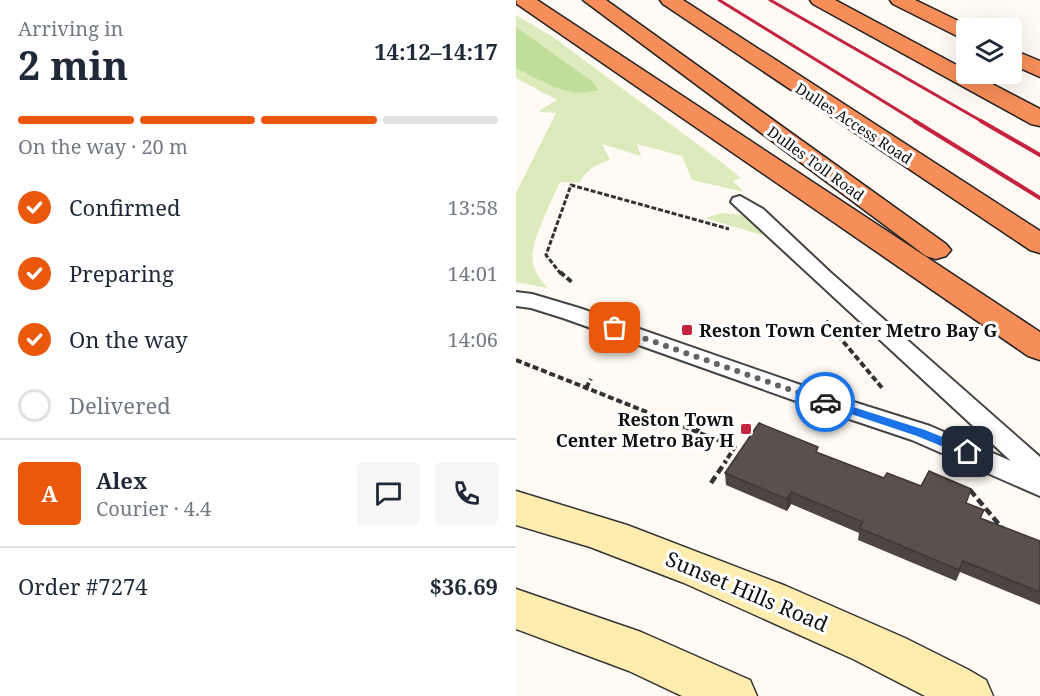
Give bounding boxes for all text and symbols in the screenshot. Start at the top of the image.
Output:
text: Arriving in [18,15,123,42]
map controls [956,18,1022,84]
button: layers [956,18,1022,84]
text: 14:12–14:17 [374,36,498,66]
text: 2 min [18,38,128,91]
street label: Dulles Access Road [792,78,916,168]
street label: Dulles Toll Road [764,121,868,205]
text: On the way · 20 m [18,133,188,160]
icon: check [18,191,51,224]
text: Confirmed [69,192,180,222]
text: 13:58 [448,194,498,221]
icon: check [18,257,51,290]
text: Preparing [69,258,174,288]
text: 14:01 [448,260,498,287]
pin [589,302,640,353]
icon: bag [598,311,631,344]
place label: Reston Town Center Metro Bay G [699,318,998,342]
icon: check [18,323,51,356]
marker: Reston Town Center Metro Bay G [680,323,694,337]
text: On the way [69,324,188,354]
text: 14:06 [448,326,498,353]
courier [795,372,855,432]
icon: car [809,386,842,419]
text: Delivered [69,390,171,420]
place label: Reston Town Center Metro Bay H [556,407,734,452]
marker: Reston Town Center Metro Bay H [739,422,753,436]
pin [942,426,993,477]
icon: home [951,435,984,468]
button: chat [357,462,420,525]
button: phone [435,462,498,525]
text: Alex [96,465,147,495]
text: A [41,478,58,508]
text: Courier · 4.4 [96,495,211,522]
street label: Sunset Hills Road [662,544,833,638]
text: Order #7274 [18,571,148,601]
text: $36.69 [429,571,498,601]

